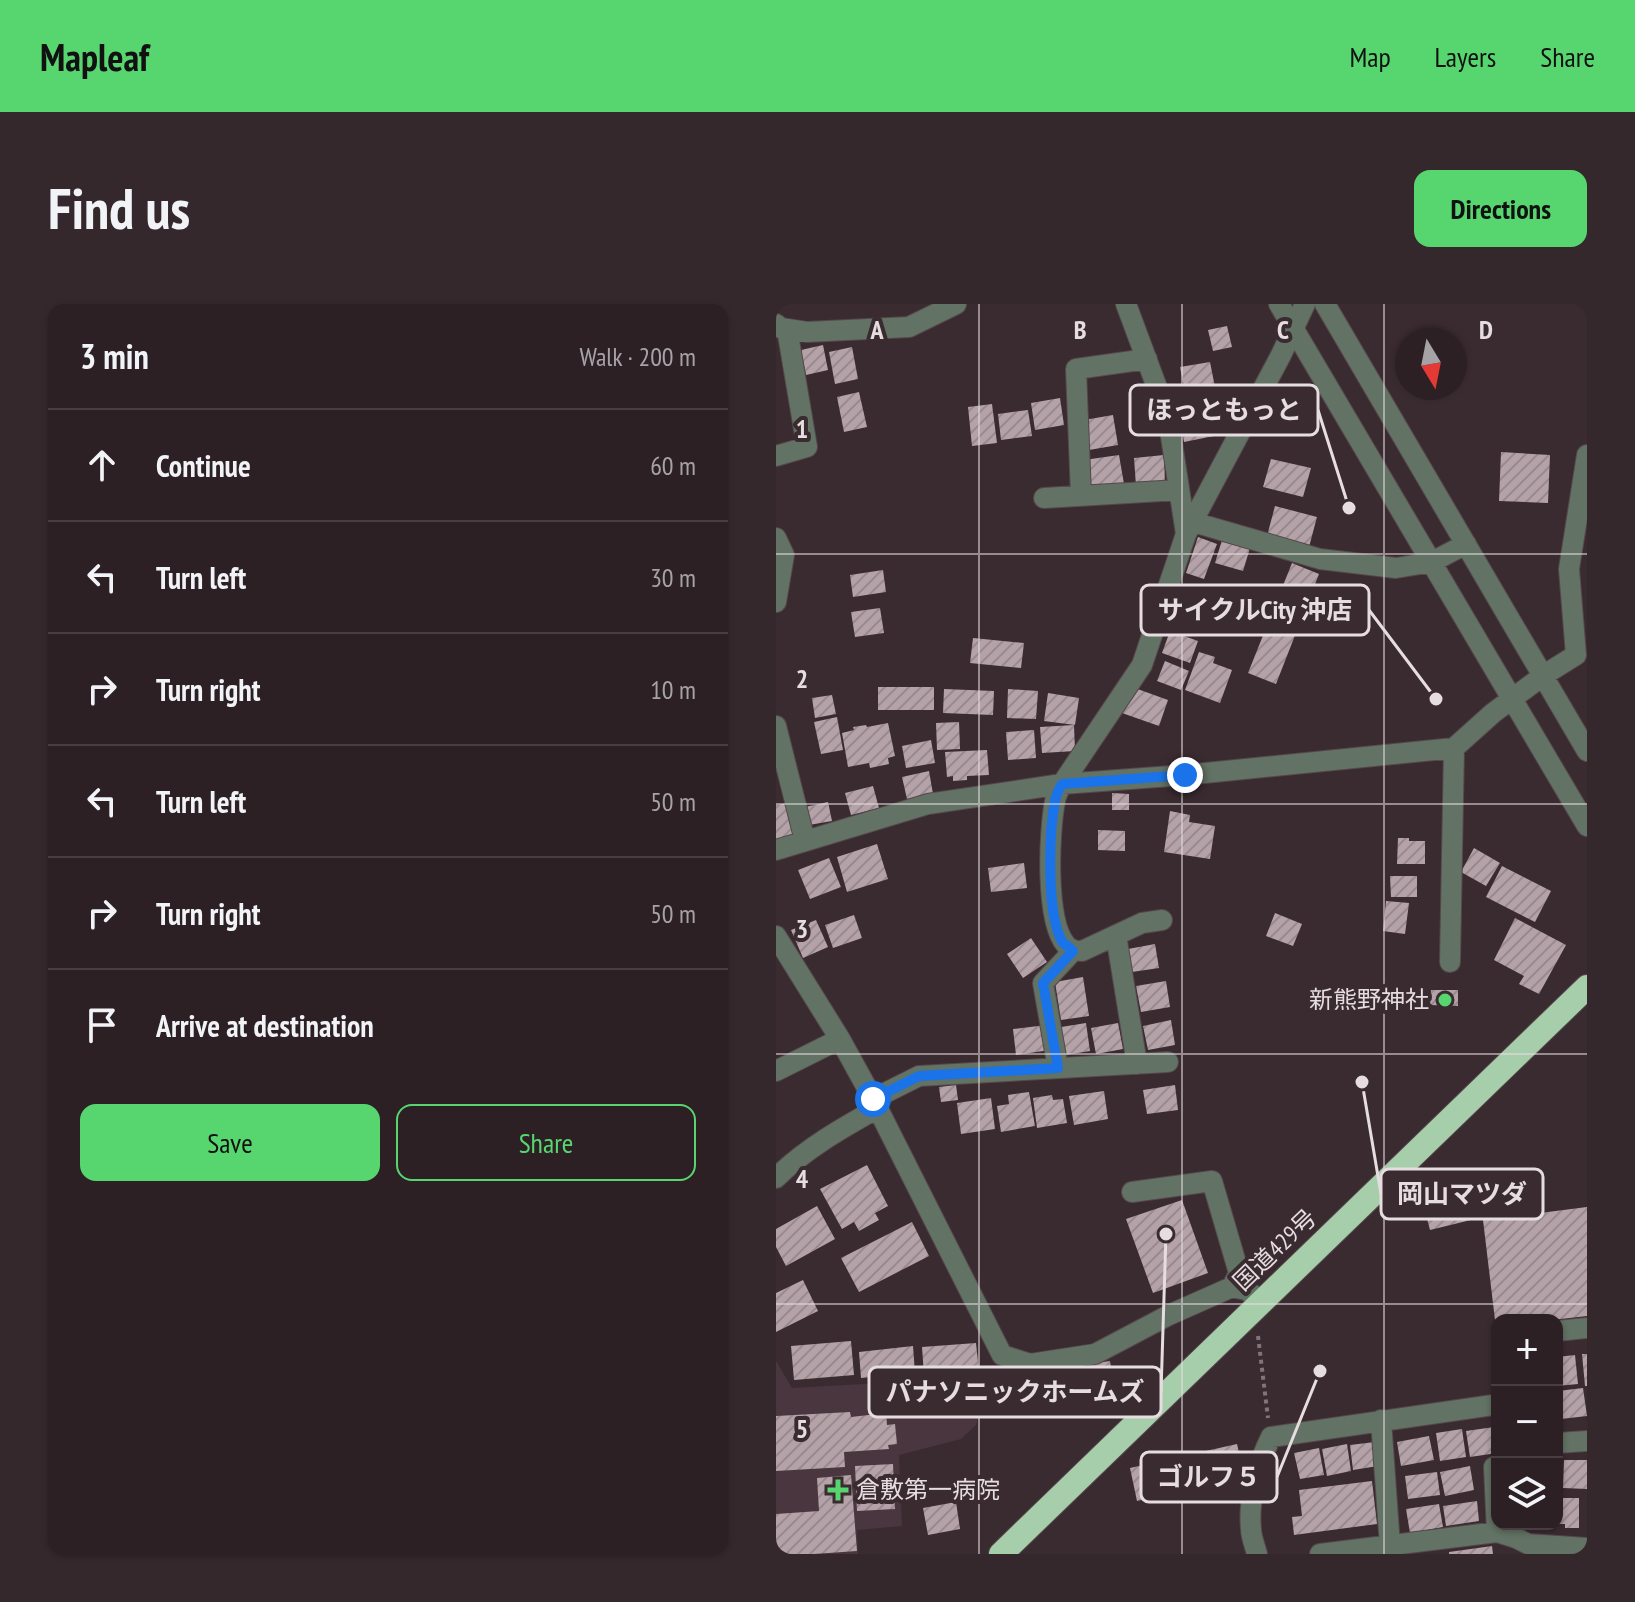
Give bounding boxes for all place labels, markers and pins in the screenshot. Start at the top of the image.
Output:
callout: ほっともっと [1130,385,1318,435]
callout: サイクルCity 沖店 [1141,585,1369,635]
place label: 新熊野神社 [1309,984,1429,1015]
marker: 新熊野神社 [1436,991,1454,1009]
callout: 岡山マツダ [1381,1169,1543,1219]
callout: パナソニックホームズ [869,1367,1161,1417]
callout: ゴルフ５ [1141,1452,1277,1502]
place label: 倉敷第一病院 [856,1474,1000,1505]
marker: 倉敷第一病院 [827,1479,849,1501]

